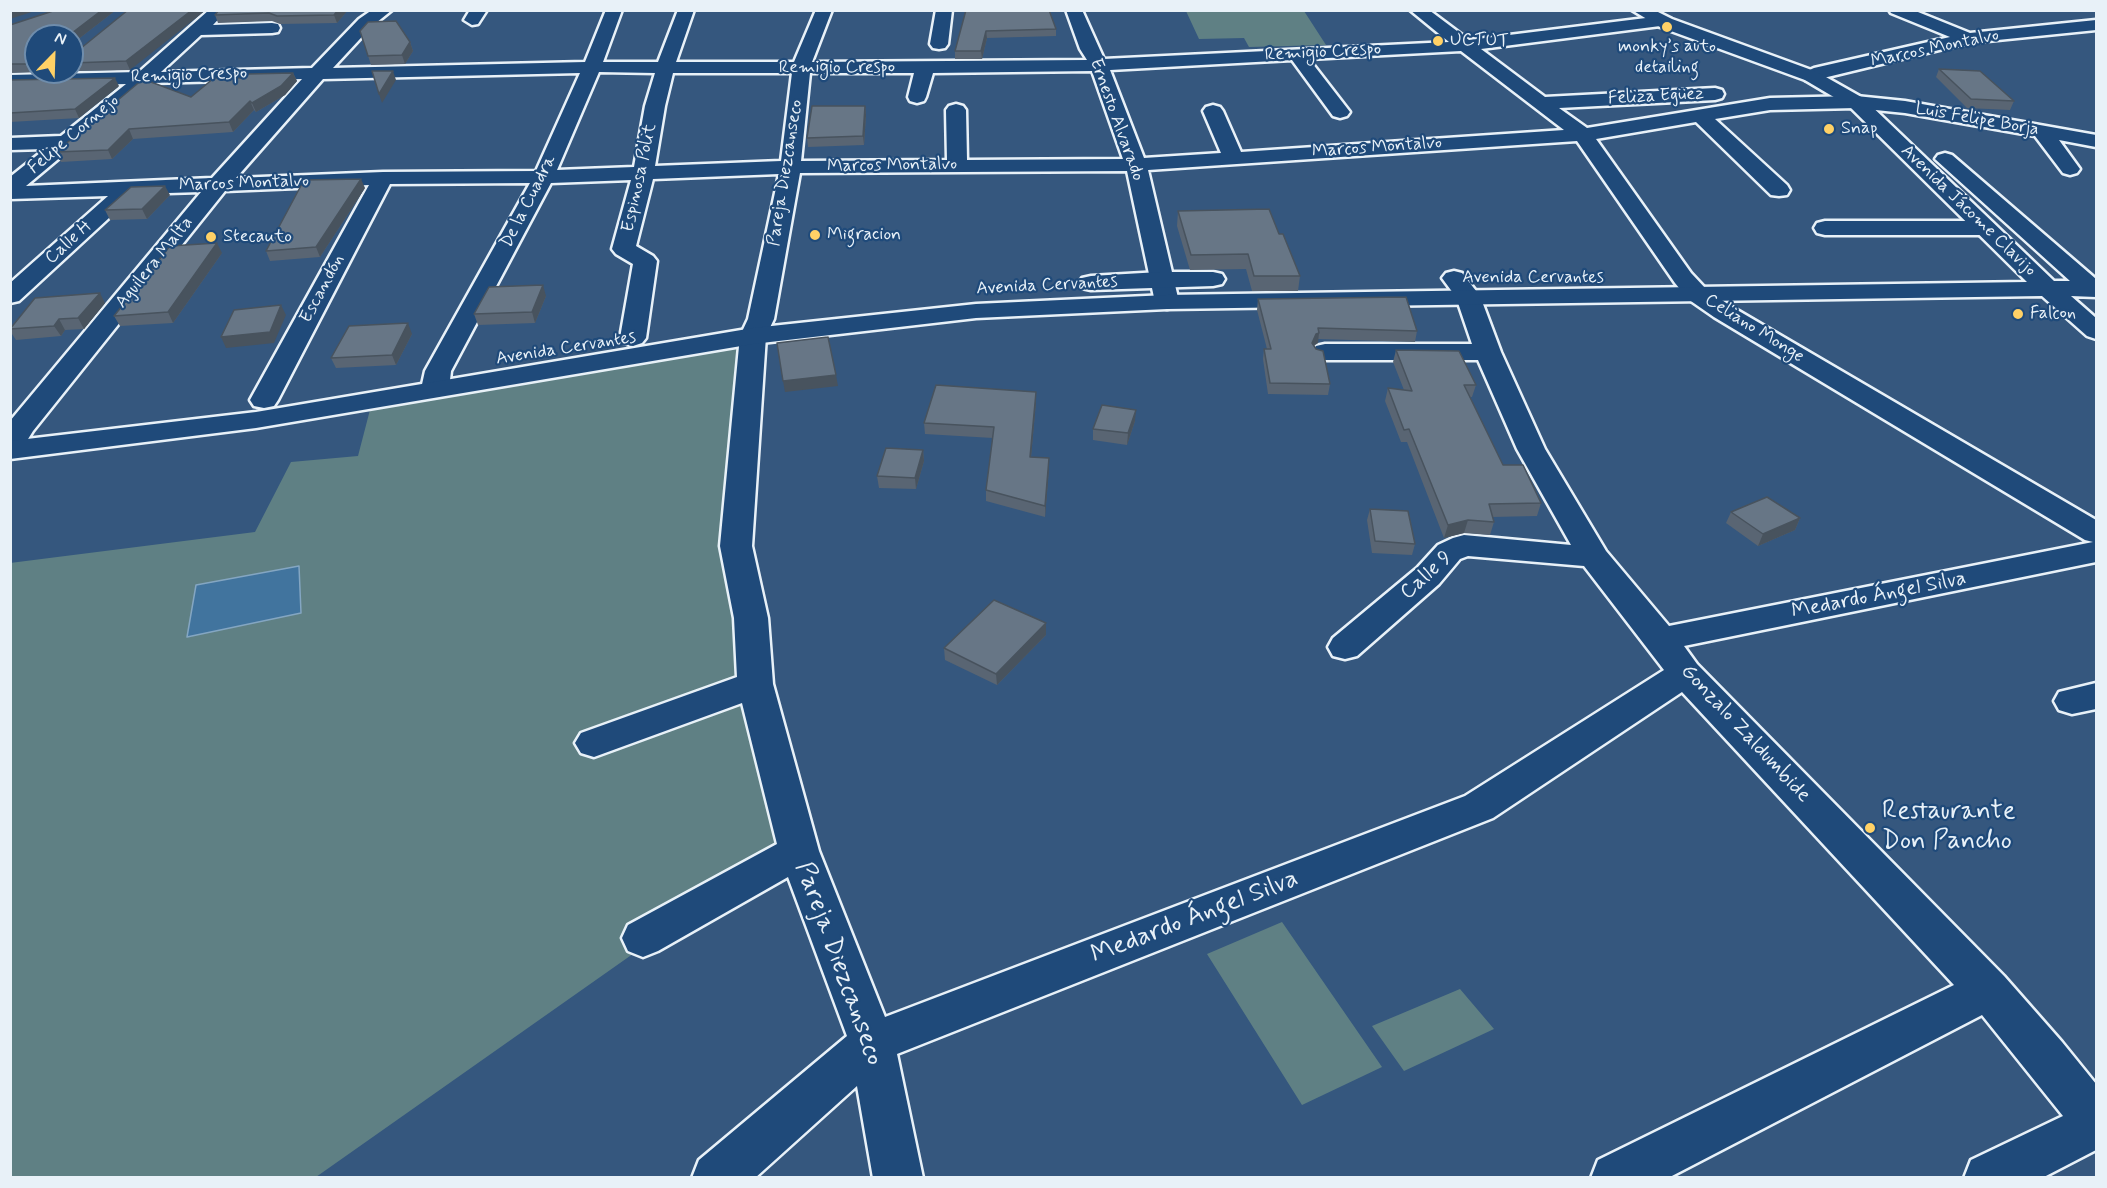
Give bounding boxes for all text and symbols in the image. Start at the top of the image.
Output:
marker: monky’s auto detailing [1660,20,1674,34]
north arrow [24,24,84,84]
street label: Marcos Montalvo [1869,25,2001,73]
text: N [51,27,69,51]
place label: UCTUT [1450,30,1509,52]
marker: UCTUT [1431,34,1445,48]
place label: monky’s auto detailing [1618,36,1716,78]
street label: Remigio Crespo [1264,39,1382,67]
street label: Ernesto Alvarado [1084,56,1148,184]
street label: Remigio Crespo [779,57,895,79]
street label: Remigio Crespo [130,63,248,89]
street label: Feliza Egüez [1608,84,1704,110]
street label: Felipe Cornejo [24,91,124,179]
street label: Pareja Diezcanseco [764,98,808,248]
street label: Luis Felipe Borja [1914,99,2040,141]
place label: Snap [1841,118,1877,140]
street label: Espinosa Polit [618,122,662,234]
marker: Snap [1822,122,1836,136]
street label: Marcos Montalvo [1311,133,1443,163]
street label: Avenida Jácome Clavijo [1896,141,2040,281]
street label: De la Cuadra [496,152,562,252]
street label: Marcos Montalvo [827,154,957,178]
street label: Marcos Montalvo [179,171,309,197]
street label: Aguilera Malta [111,213,199,313]
street label: Calle H [41,216,97,270]
place label: Migracion [827,224,901,246]
place label: Stecauto [223,226,292,248]
marker: Migracion [808,228,822,242]
marker: Stecauto [204,230,218,244]
street label: Escandón [296,251,350,327]
street label: Avenida Cervantes [1462,267,1604,289]
street label: Avenida Cervantes [976,272,1118,300]
street label: Celiano Monge [1700,290,1808,368]
place label: Falcon [2030,303,2076,325]
marker: Falcon [2011,307,2025,321]
street label: Avenida Cervantes [494,327,638,371]
street label: Calle 9 [1396,546,1458,606]
street label: Medardo Ángel Silva [1790,567,1968,625]
street label: Gonzalo Zaldumbide [1674,660,1816,808]
place label: Restaurante Don Pancho [1882,797,2016,858]
marker: Restaurante Don Pancho [1863,821,1877,835]
street label: Pareja Diezcanseco [787,858,889,1070]
street label: Medardo Ángel Silva [1087,864,1303,972]

